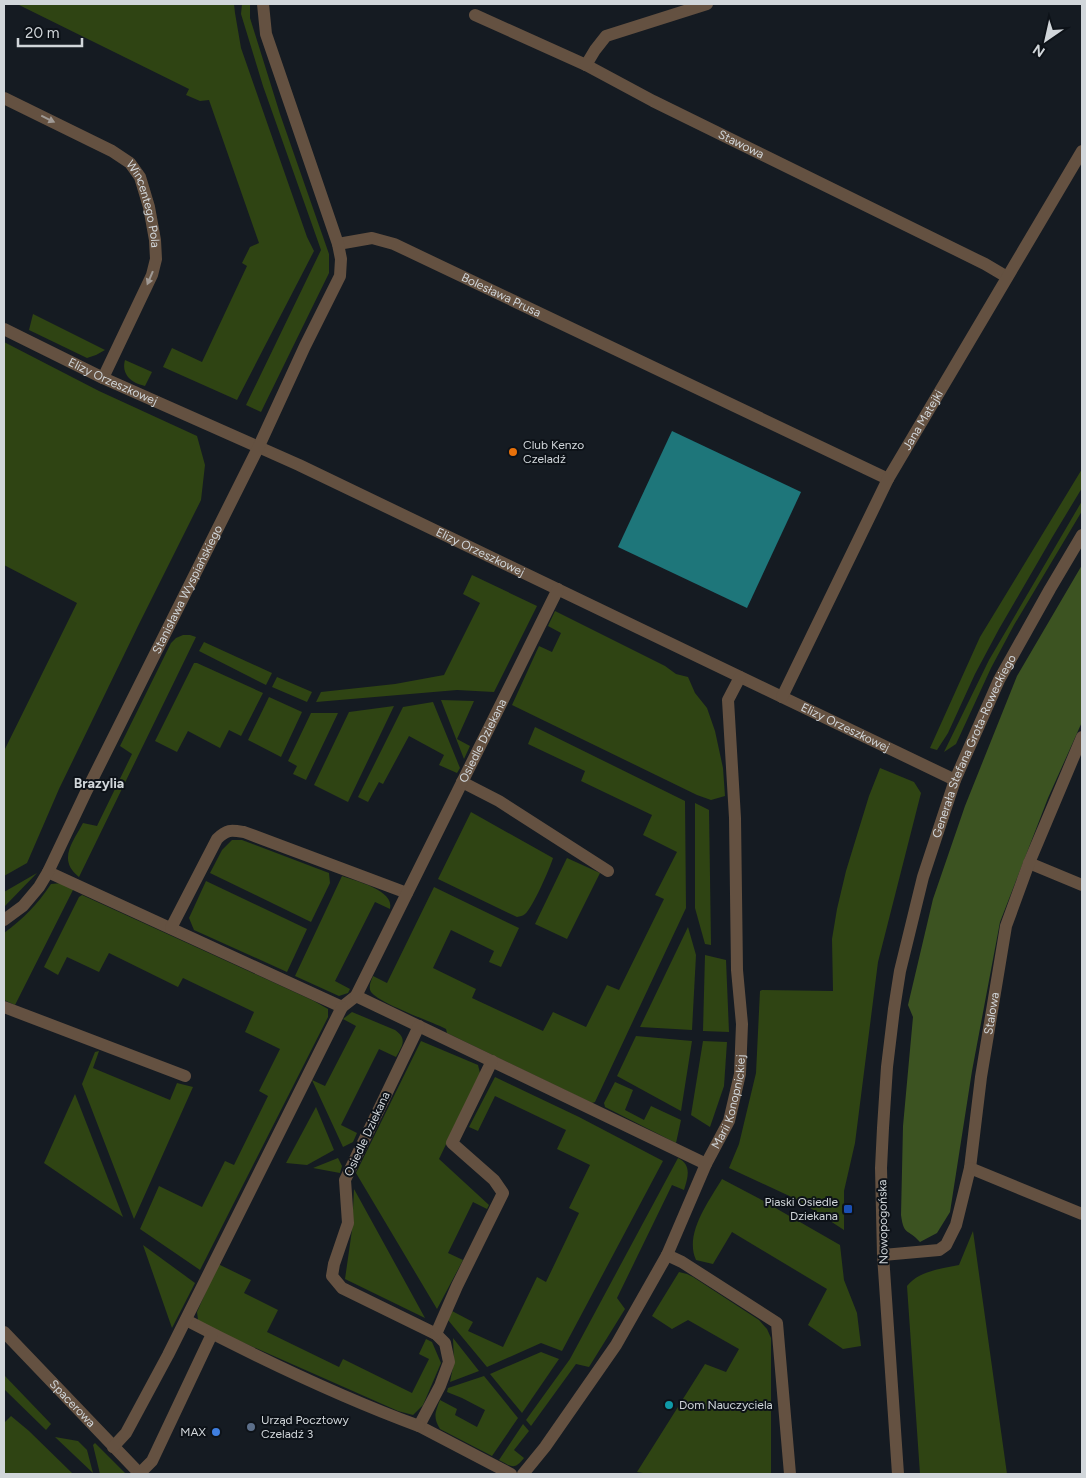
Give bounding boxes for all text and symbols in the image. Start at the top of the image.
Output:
scale bar [18,15,81,47]
north arrow [1021,15,1071,65]
text: 20 m [25,24,59,42]
text: N [1030,40,1048,60]
one-way arrow [40,115,55,124]
street label: Stawowa [716,127,766,161]
street label: Wincentego Pola [123,158,162,248]
street label: Bolesława Prusa [459,270,543,320]
one-way arrow [145,271,153,286]
street label: Elizy Orzeszkowej [66,355,160,408]
street label: Jana Matejki [900,387,946,452]
place label: Club Kenzo Czeladź [523,438,584,466]
marker: Club Kenzo Czeladź [507,446,519,458]
street label: Stanisława Wyspiańskiego [149,523,225,656]
street label: Elizy Orzeszkowej [434,525,527,579]
street label: Generała Stefana Grota-Roweckiego [929,652,1019,840]
street label: Osiedle Dziekana [456,697,509,785]
street label: Elizy Orzeszkowej [799,700,892,755]
district label: Brazylia [74,775,124,792]
street label: Stalowa [981,991,1002,1036]
street label: Marii Konopnickiej [708,1054,748,1151]
street label: Osiedle Dziekana [341,1090,393,1178]
street label: Nowopogońska [875,1180,891,1264]
place label: Piaski Osiedle Dziekana [765,1195,838,1223]
marker: Piaski Osiedle Dziekana [842,1203,854,1215]
street label: Spacerowa [47,1377,98,1430]
place label: Dom Nauczyciela [679,1398,773,1412]
marker: Dom Nauczyciela [663,1399,675,1411]
place label: Urząd Pocztowy Czeladź 3 [261,1413,349,1441]
marker: Urząd Pocztowy Czeladź 3 [245,1421,257,1433]
place label: MAX [180,1425,207,1439]
marker: MAX [210,1426,222,1438]

